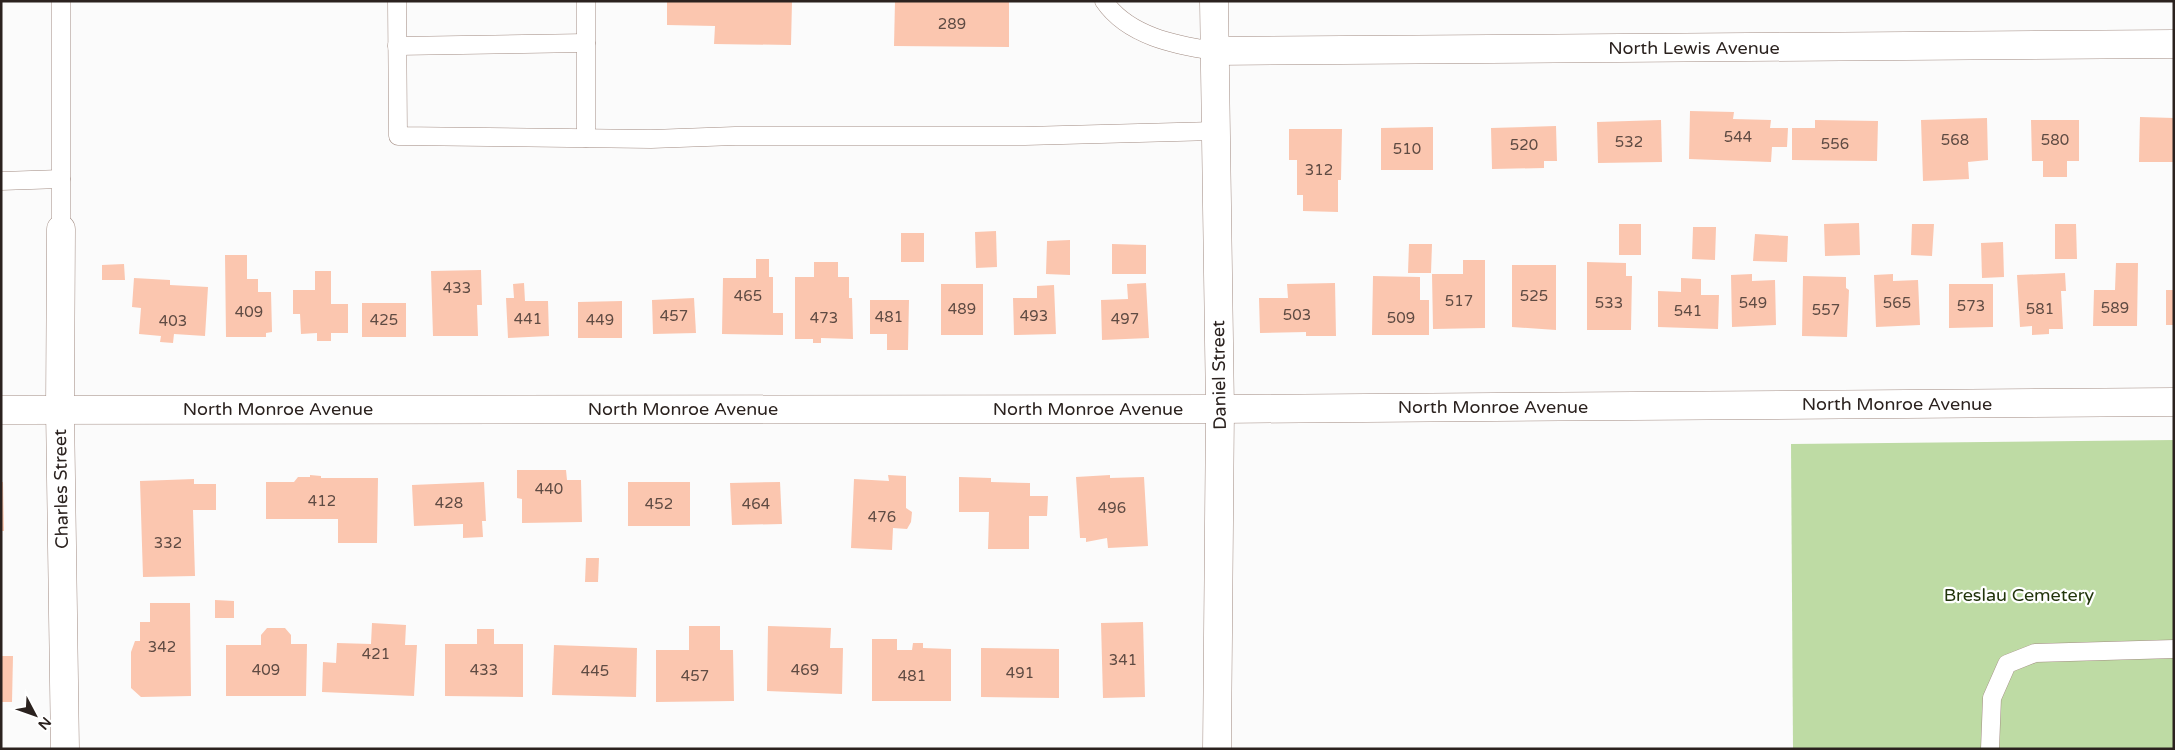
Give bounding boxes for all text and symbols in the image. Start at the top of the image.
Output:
house number: 289 [938,15,966,33]
street label: North Lewis Avenue [1608,37,1780,59]
house number: 544 [1724,128,1752,146]
house number: 568 [1941,131,1969,149]
house number: 580 [2041,131,2069,149]
house number: 532 [1615,133,1643,151]
house number: 556 [1821,135,1849,153]
house number: 520 [1510,136,1538,154]
house number: 510 [1393,140,1421,158]
house number: 312 [1305,161,1333,179]
house number: 433 [443,279,471,297]
house number: 465 [734,287,762,305]
house number: 525 [1520,287,1548,305]
house number: 517 [1445,292,1473,310]
house number: 533 [1595,294,1623,312]
house number: 549 [1739,294,1767,312]
house number: 565 [1883,294,1911,312]
house number: 573 [1957,297,1985,315]
house number: 589 [2101,299,2129,317]
house number: 489 [948,300,976,318]
house number: 581 [2026,300,2054,318]
house number: 557 [1812,301,1840,319]
house number: 541 [1674,302,1702,320]
house number: 409 [235,303,263,321]
house number: 503 [1283,306,1311,324]
house number: 457 [660,307,688,325]
house number: 493 [1020,307,1048,325]
house number: 481 [875,308,903,326]
house number: 473 [810,309,838,327]
house number: 509 [1387,309,1415,327]
house number: 441 [514,310,542,328]
house number: 497 [1111,310,1139,328]
house number: 425 [370,311,398,329]
house number: 449 [586,311,614,329]
house number: 403 [159,312,187,330]
street label: Daniel Street [1207,320,1231,430]
street label: North Monroe Avenue [1802,393,1992,415]
street label: North Monroe Avenue [1398,396,1588,418]
street label: North Monroe Avenue [183,398,373,420]
street label: North Monroe Avenue [588,398,778,420]
street label: North Monroe Avenue [993,398,1183,420]
street label: Charles Street [49,429,73,549]
house number: 440 [535,480,563,498]
house number: 412 [308,492,336,510]
house number: 428 [435,494,463,512]
house number: 452 [645,495,673,513]
house number: 464 [742,495,770,513]
house number: 496 [1098,499,1126,517]
house number: 476 [868,508,896,526]
house number: 332 [154,534,182,552]
park label: Breslau Cemetery [1944,584,2095,606]
house number: 342 [148,638,176,656]
house number: 421 [362,645,390,663]
house number: 341 [1109,651,1137,669]
house number: 409 [252,661,280,679]
house number: 433 [470,661,498,679]
house number: 469 [791,661,819,679]
house number: 445 [581,662,609,680]
house number: 491 [1006,664,1034,682]
house number: 457 [681,667,709,685]
house number: 481 [898,667,926,685]
north arrow [10,690,60,740]
text: N [34,713,55,733]

